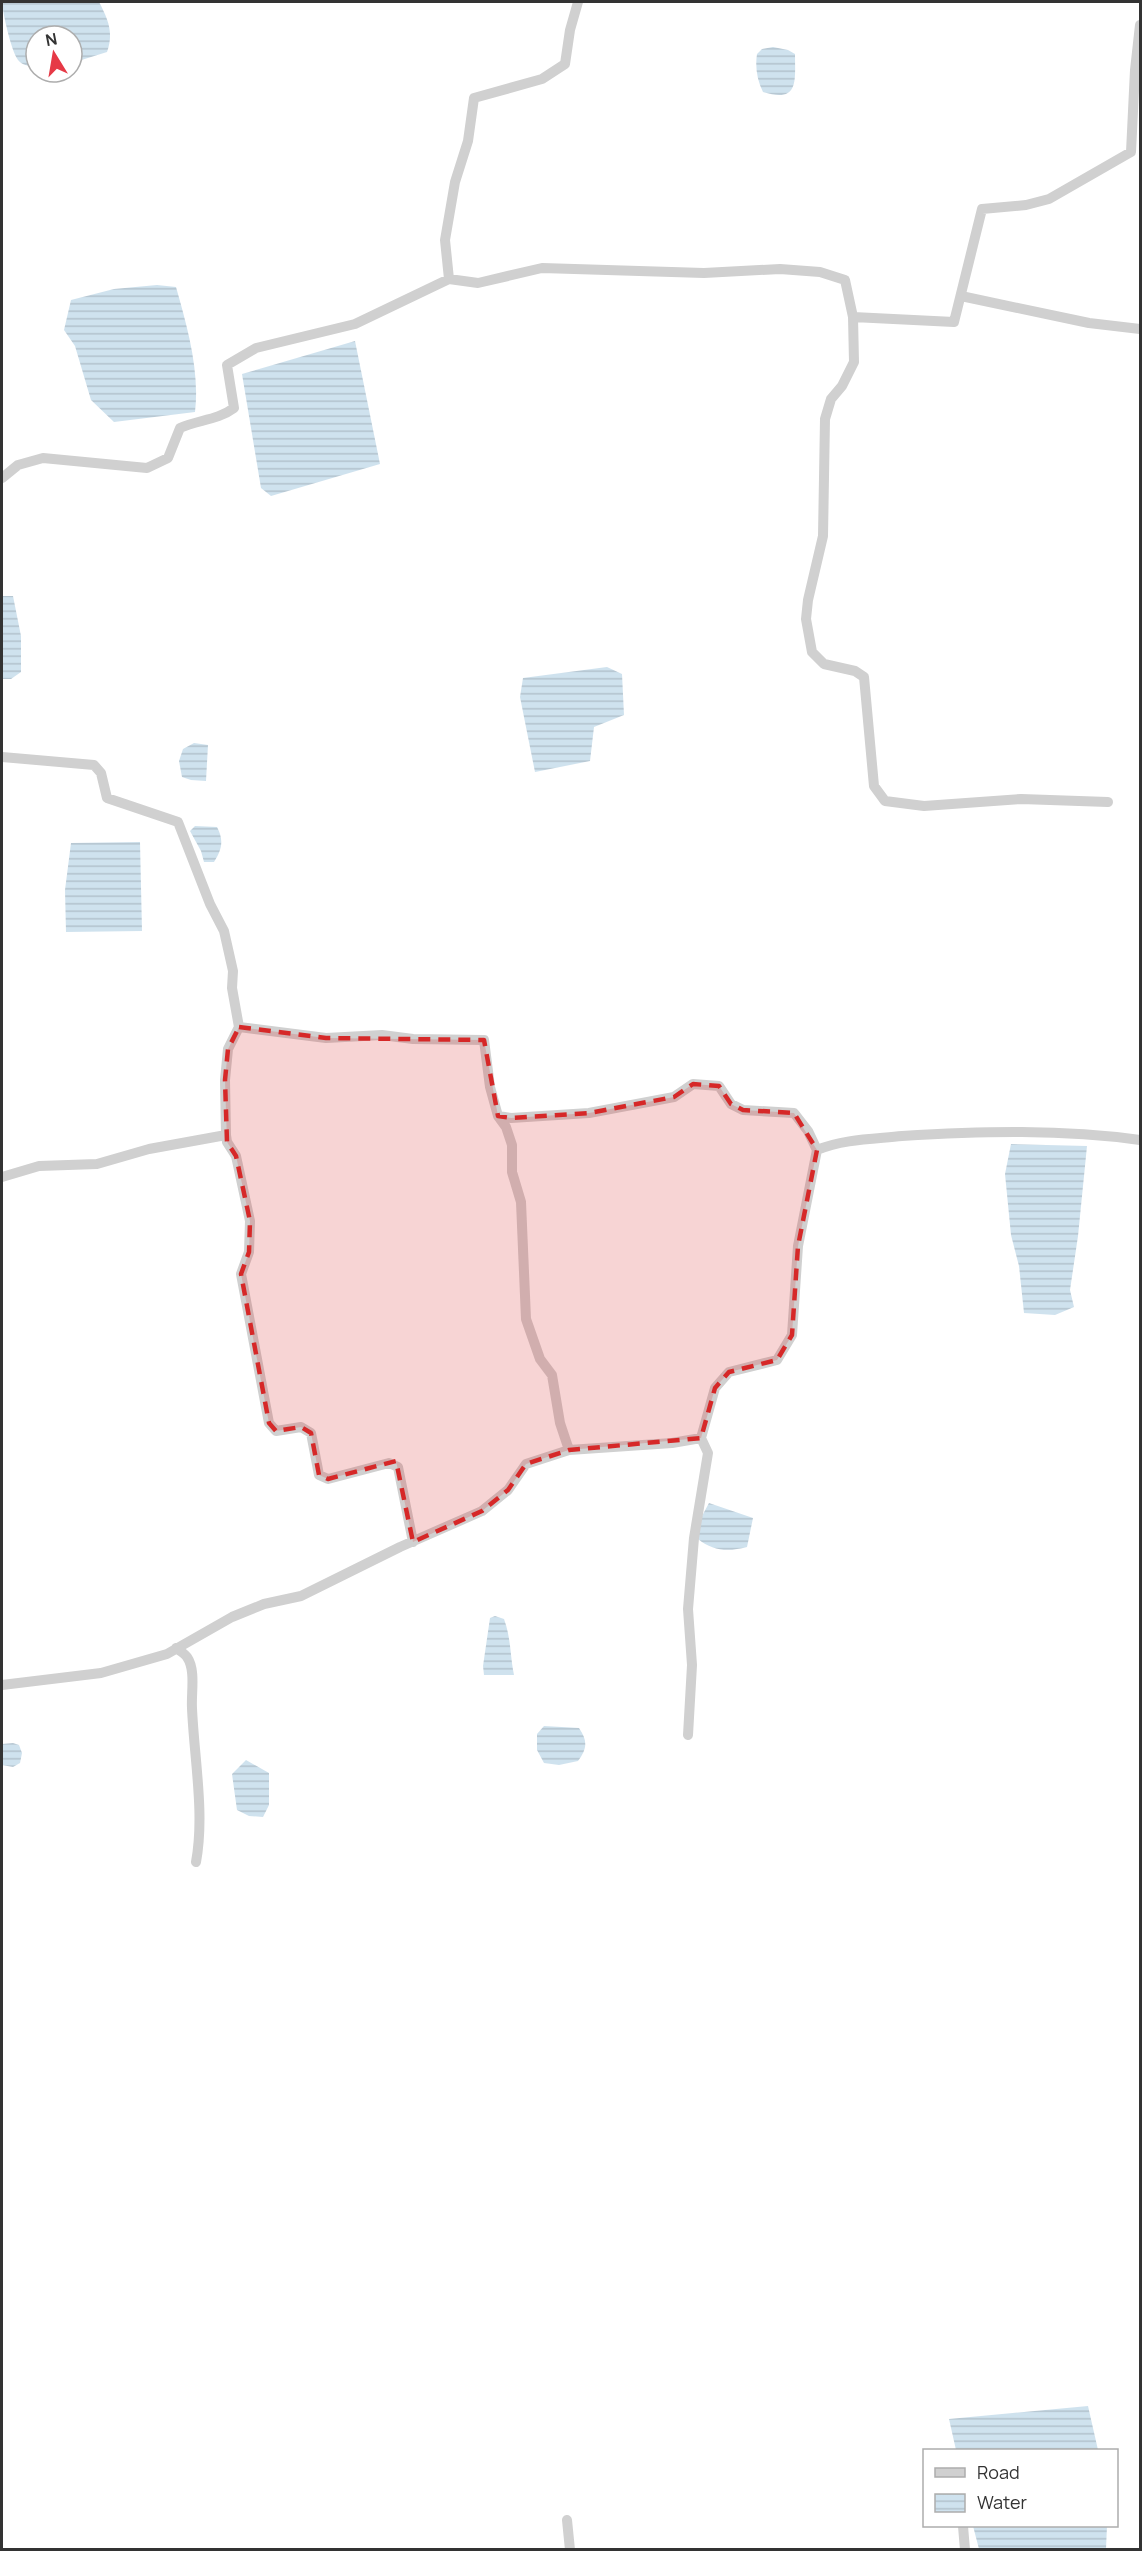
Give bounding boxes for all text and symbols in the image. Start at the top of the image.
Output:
north arrow [24,24,84,84]
text: N [43,27,59,51]
legend [923,2449,1118,2527]
text: Road [977,2460,1020,2484]
text: Water [977,2490,1027,2514]

